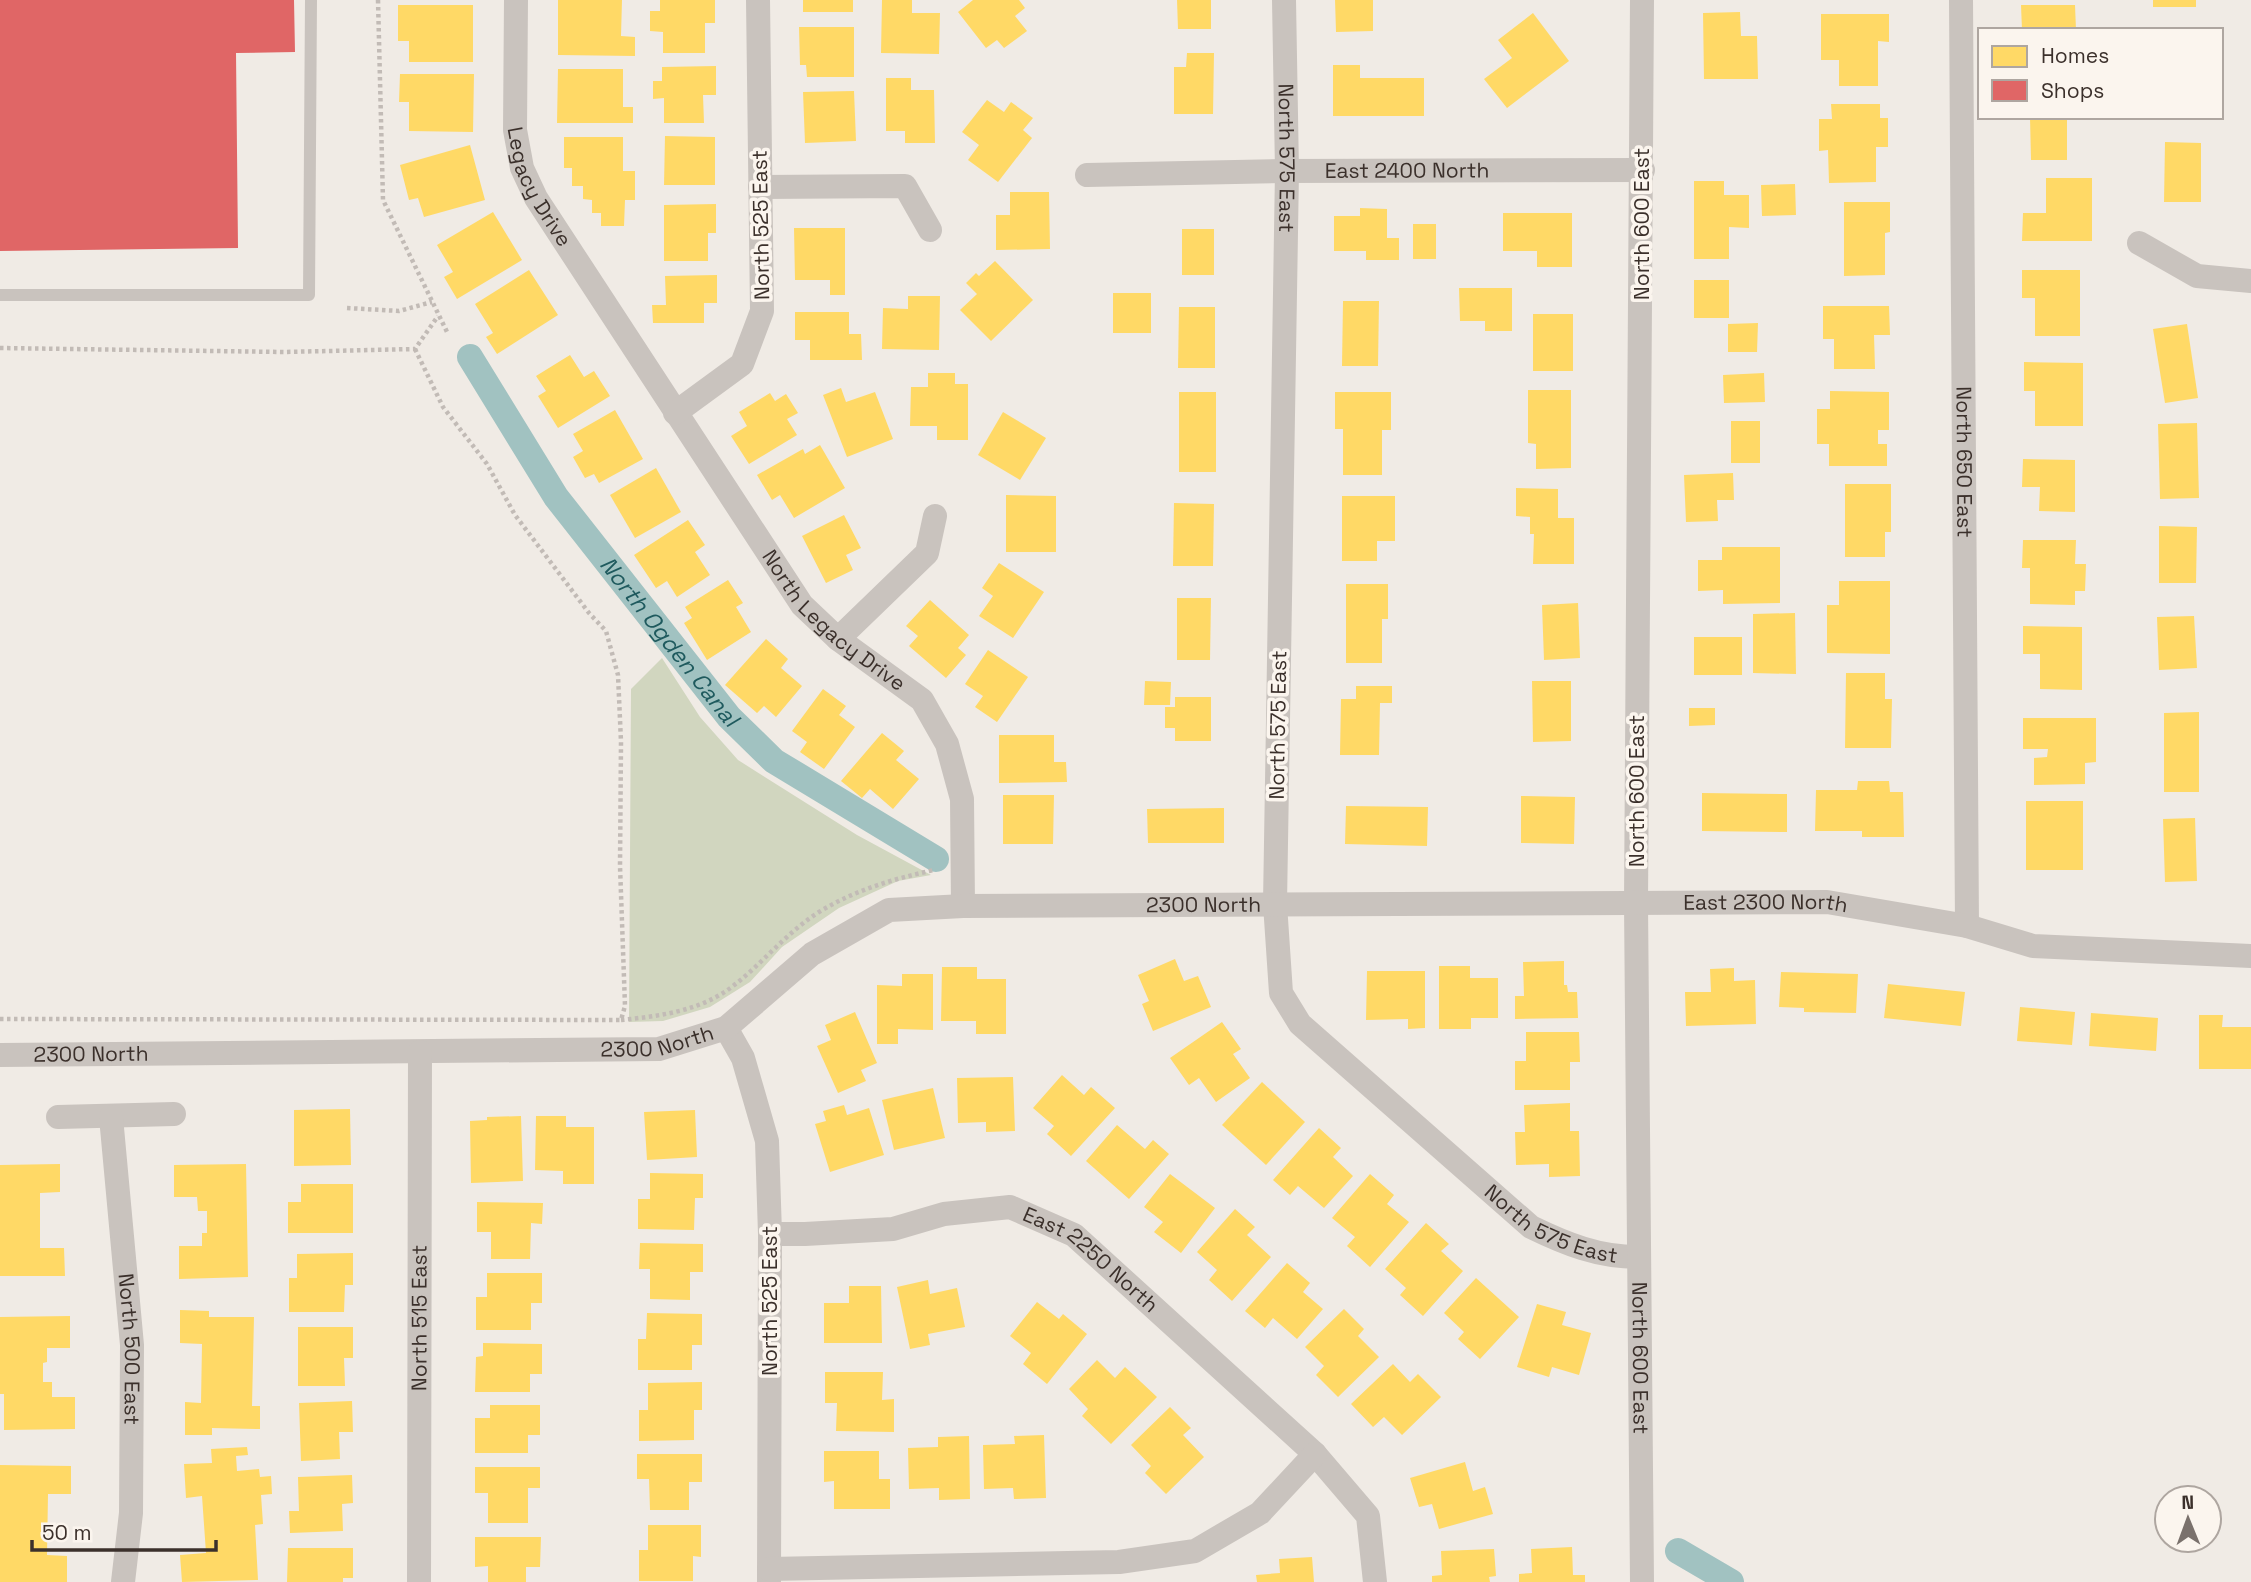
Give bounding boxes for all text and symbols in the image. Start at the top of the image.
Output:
legend [1978,28,2223,119]
text: Homes [2041,42,2109,69]
text: Shops [2041,77,2104,104]
street label: North 575 East [1272,83,1301,233]
street label: Legacy Drive [502,124,578,251]
street label: North 600 East [1628,148,1655,300]
street label: North 525 East [746,150,775,300]
street label: East 2400 North [1325,156,1489,184]
street label: North 650 East [1951,386,1978,538]
street label: North Legacy Drive [756,544,911,697]
water label: North Ogden Canal [593,550,747,735]
street label: North 575 East [1263,650,1292,800]
street label: North 600 East [1623,715,1650,867]
street label: East 2300 North [1683,888,1850,918]
street label: 2300 North [1146,891,1261,918]
street label: 2300 North [600,1019,717,1063]
street label: 2300 North [33,1040,149,1068]
street label: North 575 East [1479,1178,1619,1269]
street label: East 2250 North [1019,1200,1164,1318]
street label: North 525 East [756,1226,783,1376]
street label: North 515 East [405,1245,433,1391]
street label: North 500 East [112,1272,146,1425]
street label: North 600 East [1626,1282,1655,1434]
north arrow [2153,1484,2223,1554]
text: N [2181,1490,2194,1515]
scale bar [32,1508,215,1552]
text: 50 m [42,1519,92,1546]

